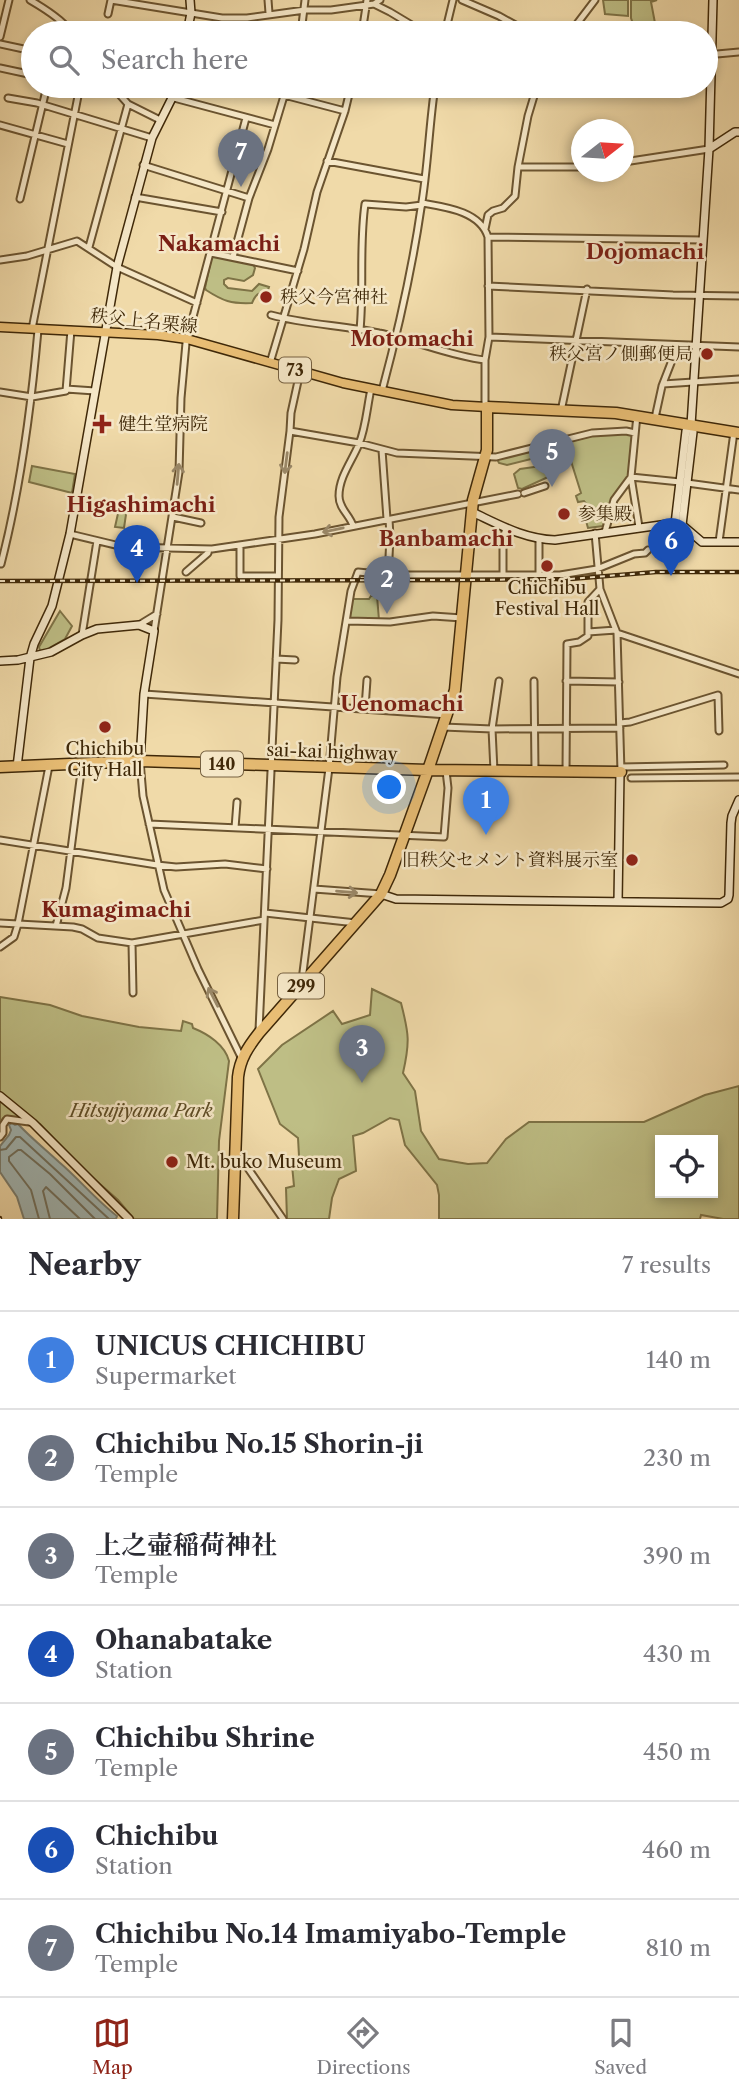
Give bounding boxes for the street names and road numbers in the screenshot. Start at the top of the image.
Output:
street label: 秩父上名栗線 [89,304,199,338]
road number: 73 [279,358,311,382]
street label: sai-kai highway [266,739,399,765]
road number: 140 [201,751,243,776]
road number: 299 [278,974,324,998]

